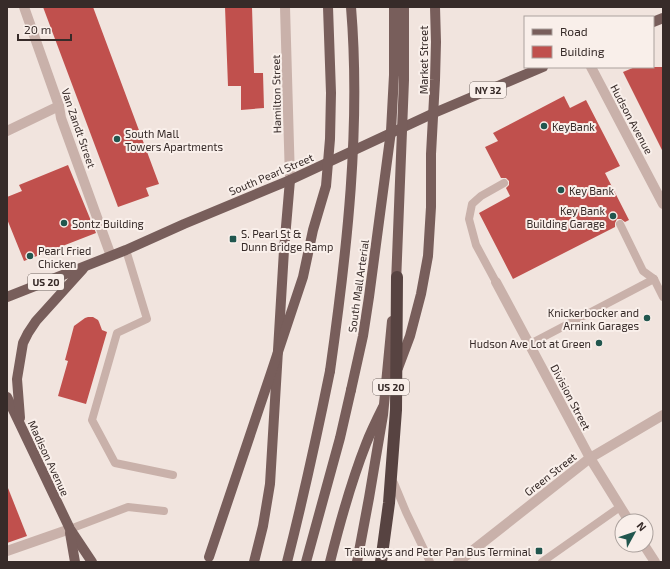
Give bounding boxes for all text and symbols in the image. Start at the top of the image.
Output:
scale bar [18,16,71,42]
legend [524,16,654,68]
text: 20 m [24,22,51,36]
text: Road [560,24,588,38]
street label: Market Street [417,26,430,94]
text: Building [560,44,605,58]
street label: Hamilton Street [269,54,283,134]
road number: NY 32 [470,82,506,98]
street label: Hudson Avenue [608,82,656,156]
street label: Van Zandt Street [59,86,99,170]
place label: KeyBank [552,120,595,133]
marker: KeyBank [539,121,549,131]
place label: South Mall Towers Apartments [125,127,223,153]
marker: South Mall Towers Apartments [112,134,122,144]
street label: South Pearl Street [227,150,315,198]
place label: Key Bank [569,184,615,197]
marker: Key Bank [556,185,566,195]
place label: Key Bank Building Garage [527,204,605,230]
marker: Key Bank Building Garage [608,211,618,221]
place label: Sontz Building [72,217,144,230]
marker: Sontz Building [59,218,69,228]
place label: S. Pearl St & Dunn Bridge Ramp [241,227,333,253]
marker: S. Pearl St & Dunn Bridge Ramp [228,234,238,244]
street label: South Mall Arterial [345,238,371,333]
place label: Pearl Fried Chicken [38,244,91,270]
marker: Pearl Fried Chicken [25,251,35,261]
road number: US 20 [28,274,64,290]
place label: Knickerbocker and Arnink Garages [548,306,639,332]
marker: Knickerbocker and Arnink Garages [642,313,652,323]
place label: Hudson Ave Lot at Green [469,337,591,350]
marker: Hudson Ave Lot at Green [594,338,604,348]
street label: Division Street [548,362,594,432]
road number: US 20 [373,379,409,395]
street label: Madison Avenue [26,418,72,498]
street label: Green Street [521,450,579,498]
north arrow [614,513,654,553]
text: N [635,519,650,534]
place label: Trailways and Peter Pan Bus Terminal [344,545,532,558]
marker: Trailways and Peter Pan Bus Terminal [534,546,544,556]

